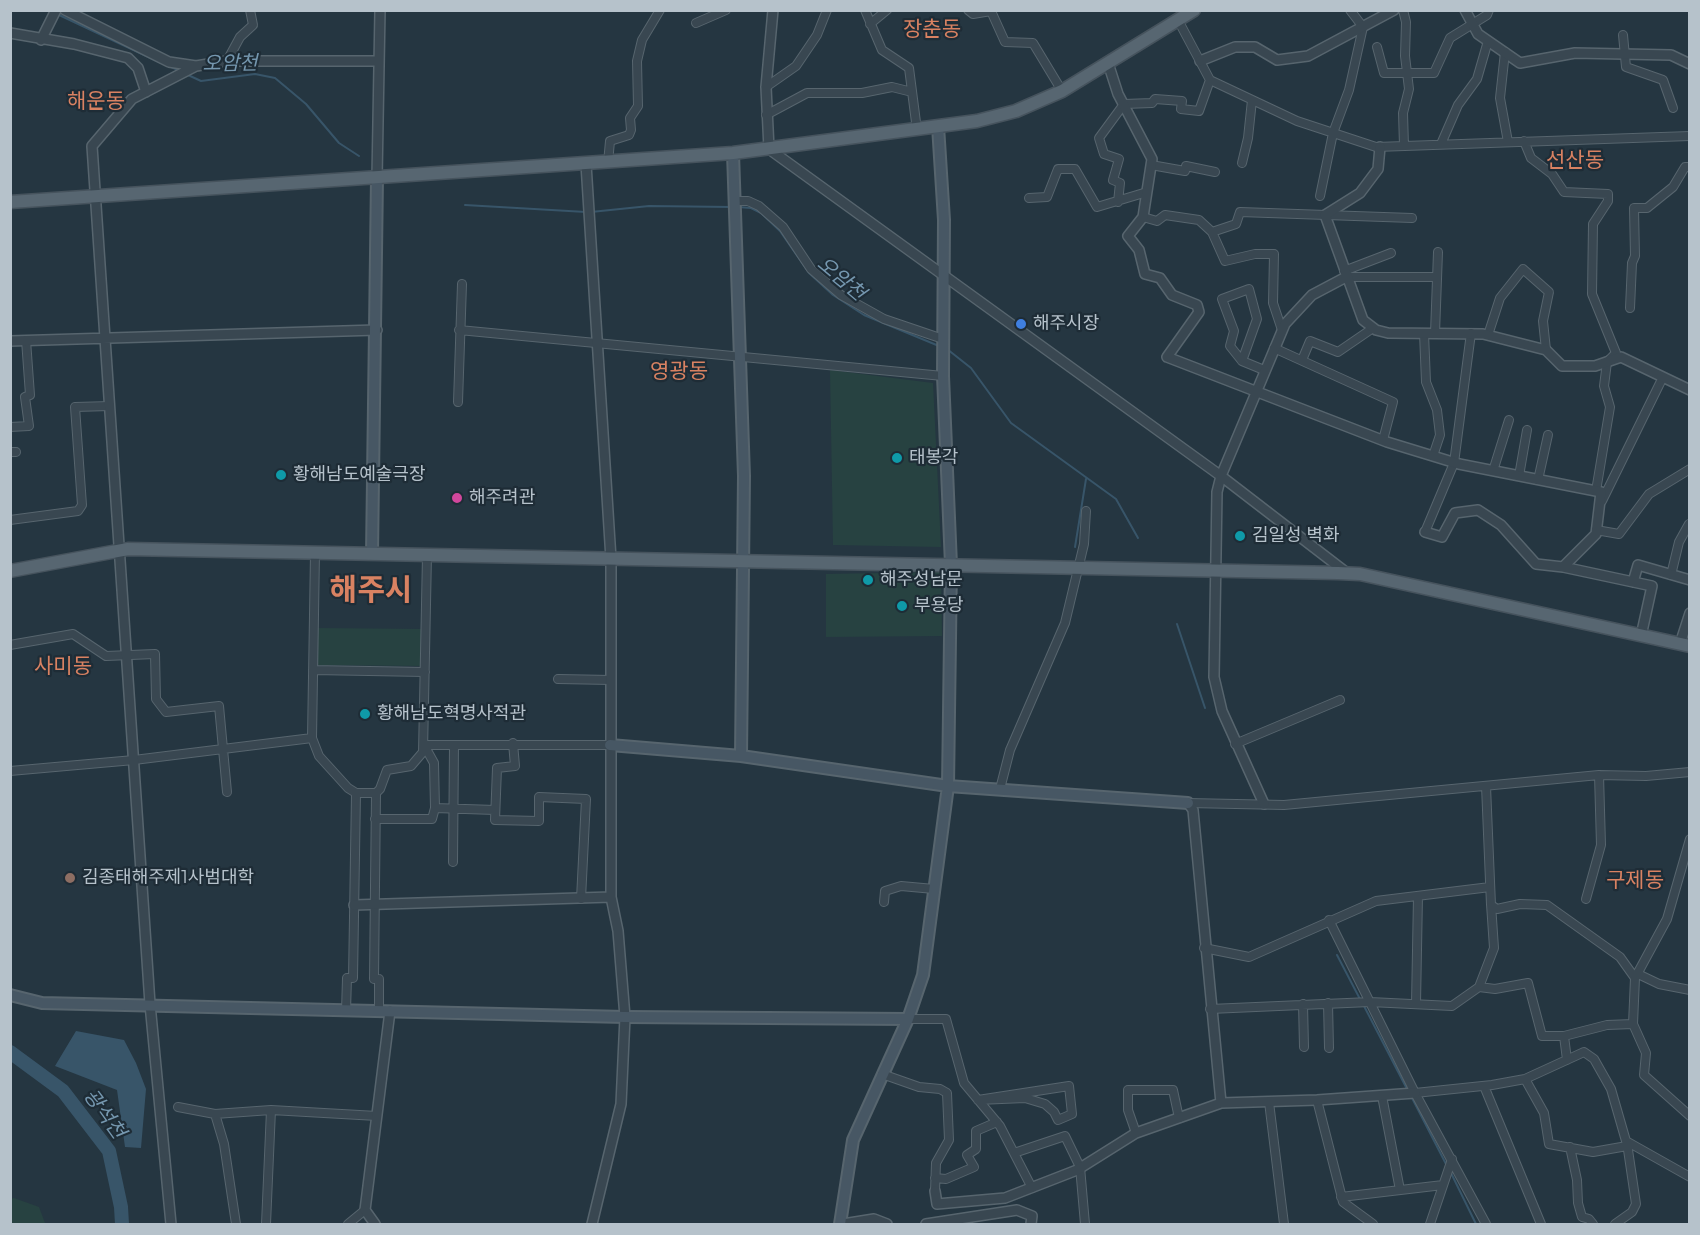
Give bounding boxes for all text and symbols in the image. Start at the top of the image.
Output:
district label: 장춘동 [903,17,961,43]
water label: 오암천 [202,52,258,76]
district label: 해운동 [67,89,125,115]
district label: 선산동 [1546,148,1604,174]
water label: 오암천 [812,252,870,306]
place label: 해주시장 [1033,313,1099,335]
marker: 해주시장 [1014,317,1028,331]
district label: 영광동 [650,359,708,385]
place label: 태봉각 [909,447,959,469]
marker: 태봉각 [890,451,904,465]
place label: 황해남도예술극장 [293,464,425,486]
marker: 황해남도예술극장 [274,468,288,482]
place label: 해주려관 [469,487,535,509]
marker: 해주려관 [450,491,464,505]
place label: 김일성 벽화 [1252,525,1340,547]
marker: 김일성 벽화 [1233,529,1247,543]
place label: 해주성남문 [880,569,963,591]
district label: 해주시 [330,573,412,609]
marker: 해주성남문 [861,573,875,587]
place label: 부용당 [914,595,964,617]
marker: 부용당 [895,599,909,613]
district label: 사미동 [34,654,92,680]
place label: 황해남도혁명사적관 [377,703,526,725]
marker: 황해남도혁명사적관 [358,707,372,721]
place label: 김종태해주제1사범대학 [82,867,254,889]
district label: 구제동 [1606,868,1664,894]
marker: 김종태해주제1사범대학 [63,871,77,885]
water label: 광석천 [78,1085,130,1143]

